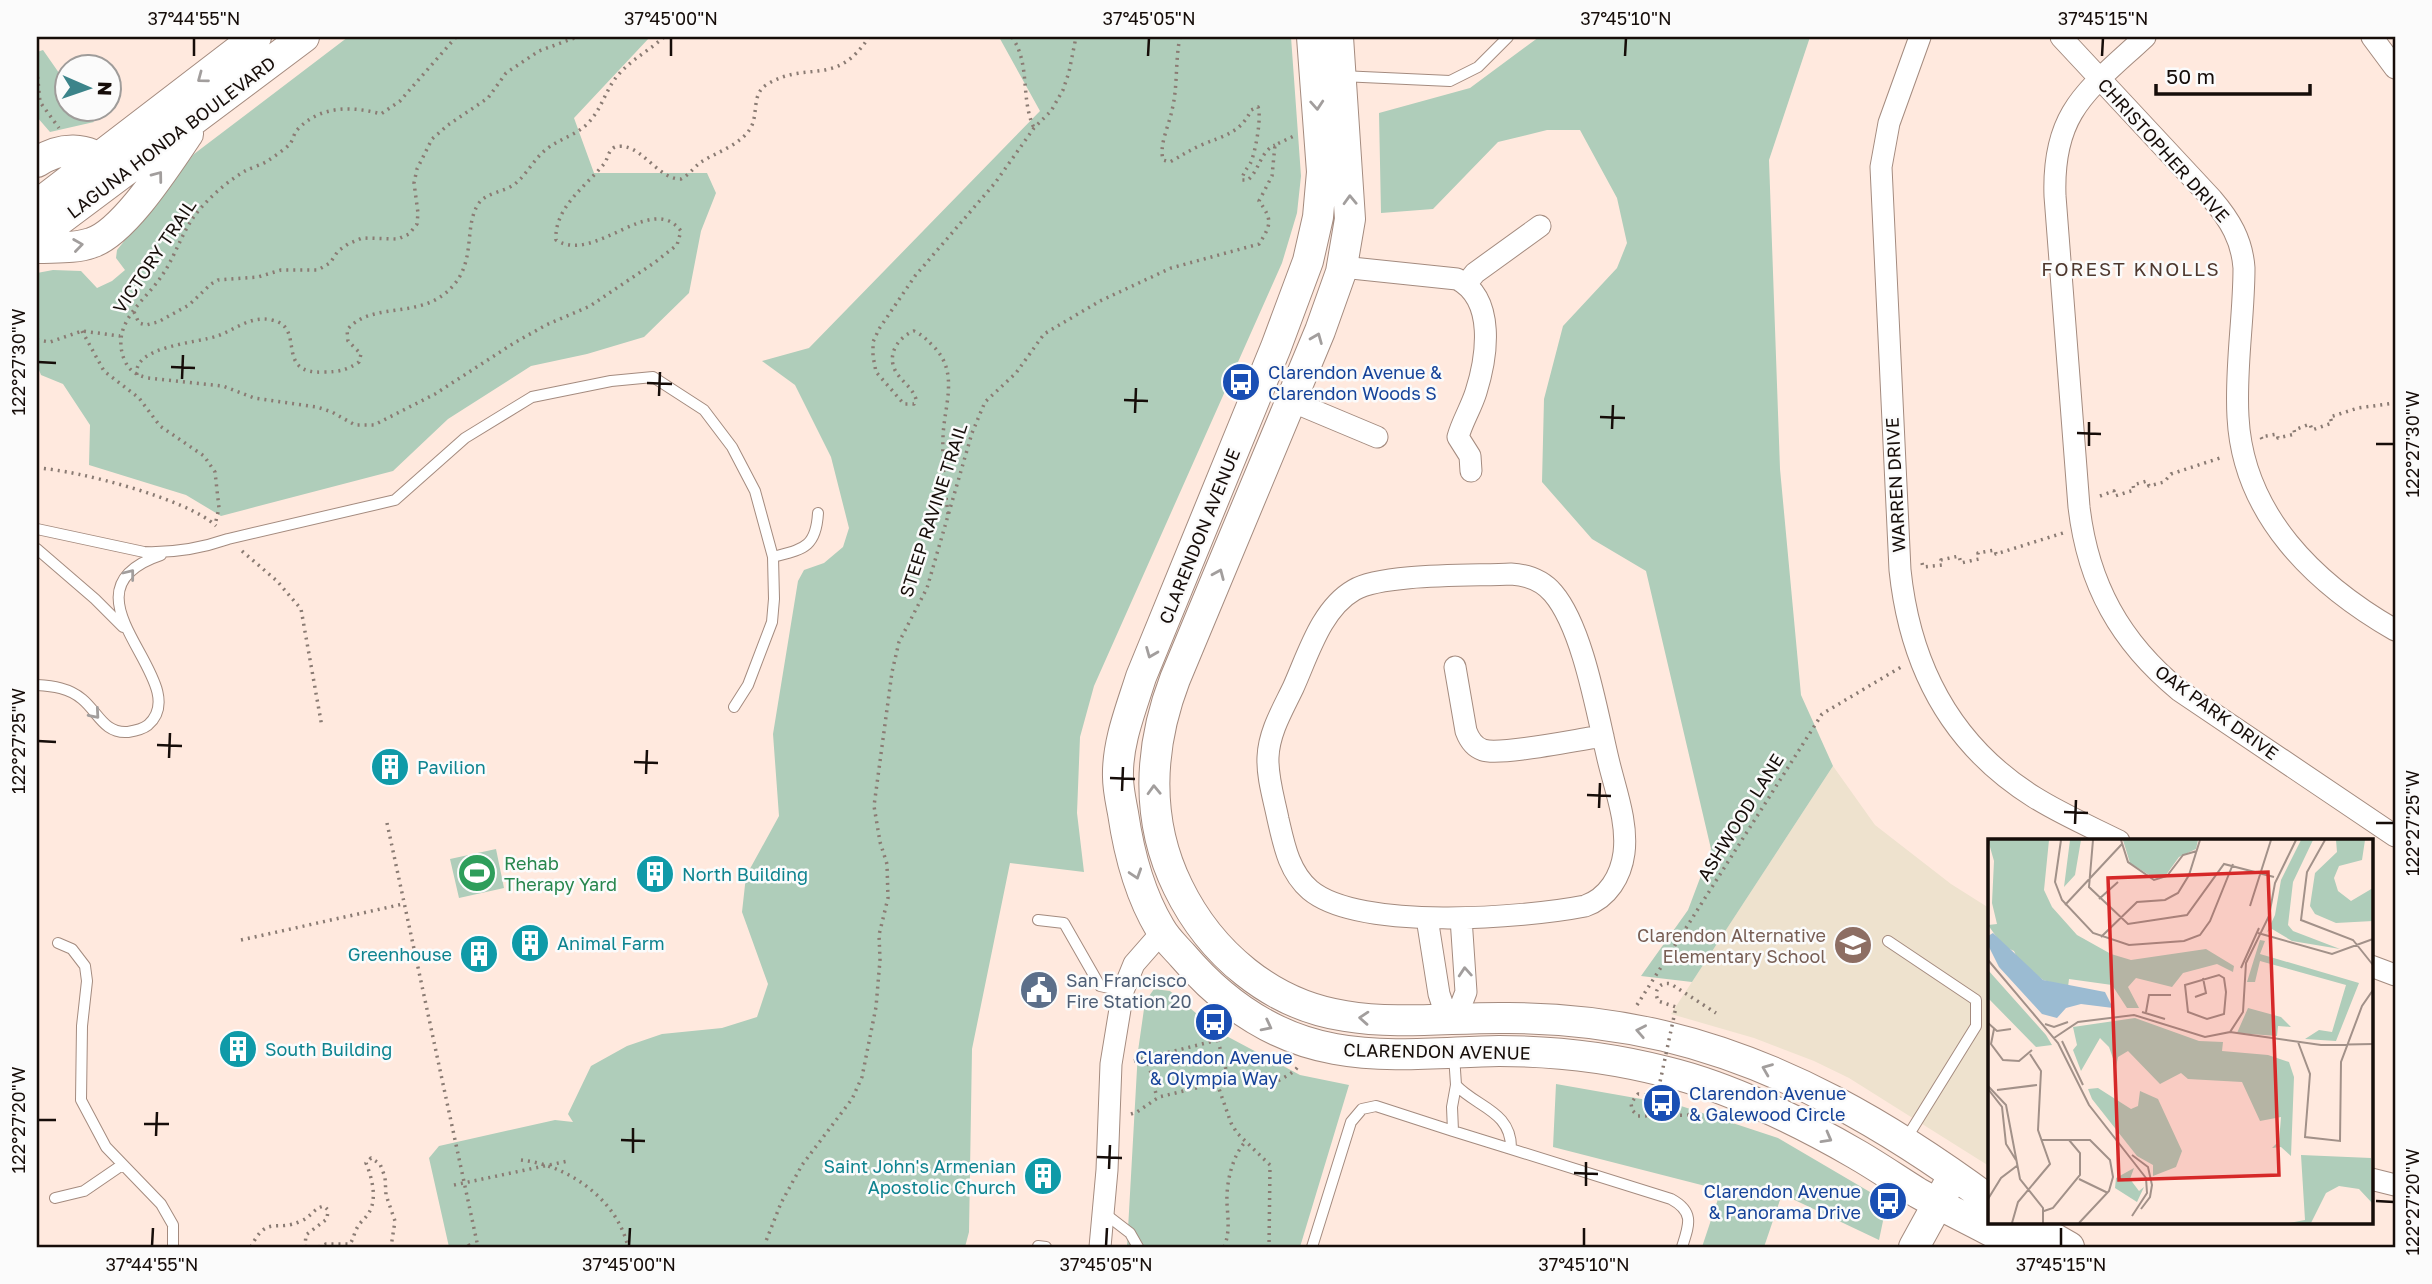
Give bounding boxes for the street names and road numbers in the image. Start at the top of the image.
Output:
street label: LAGUNA HONDA BOULEVARD [63,52,279,222]
street label: CHRISTOPHER DRIVE [2094,74,2234,226]
street label: VICTORY TRAIL [108,195,200,317]
street label: WARREN DRIVE [1880,417,1910,553]
street label: STEEP RAVINE TRAIL [894,420,972,600]
street label: CLARENDON AVENUE [1154,445,1244,627]
street label: OAK PARK DRIVE [2151,660,2283,764]
street label: ASHWOOD LANE [1692,749,1788,885]
street label: CLARENDON AVENUE [1343,1038,1531,1064]

